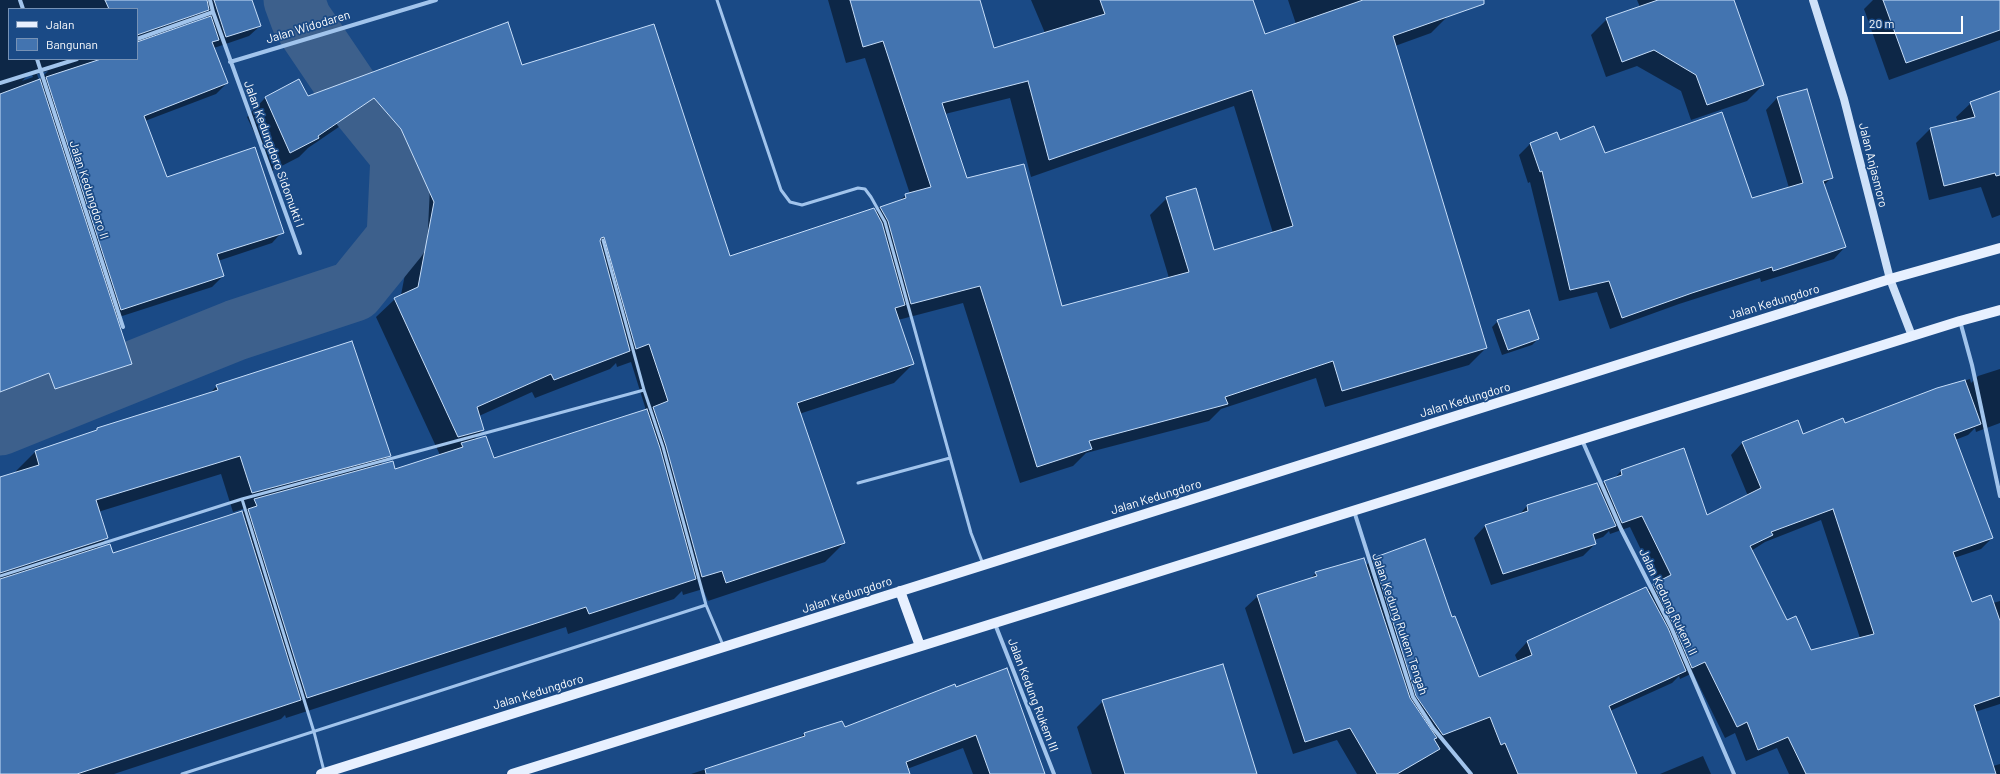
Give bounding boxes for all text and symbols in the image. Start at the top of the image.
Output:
street label: Jalan Widodaren [264,7,352,47]
legend [8,8,138,60]
scale bar [1864,8,1965,34]
text: 20 m [1869,16,1895,30]
text: Jalan [46,17,74,31]
text: Bangunan [46,37,98,51]
street label: Jalan Kedungdoro Sidomukti I [241,79,307,229]
street label: Jalan Anjasmoro [1856,121,1890,209]
street label: Jalan Kedungdoro II [66,139,112,241]
street label: Jalan Kedungdoro [1727,281,1821,323]
street label: Jalan Kedungdoro [1418,379,1512,421]
street label: Jalan Kedungdoro [1109,476,1203,518]
street label: Jalan Kedung Rukem II [1636,546,1700,658]
street label: Jalan Kedung Rukem Tengah [1369,551,1431,697]
street label: Jalan Kedungdoro [800,574,894,616]
street label: Jalan Kedung Rukem III [1005,636,1061,754]
street label: Jalan Kedungdoro [491,671,585,713]

